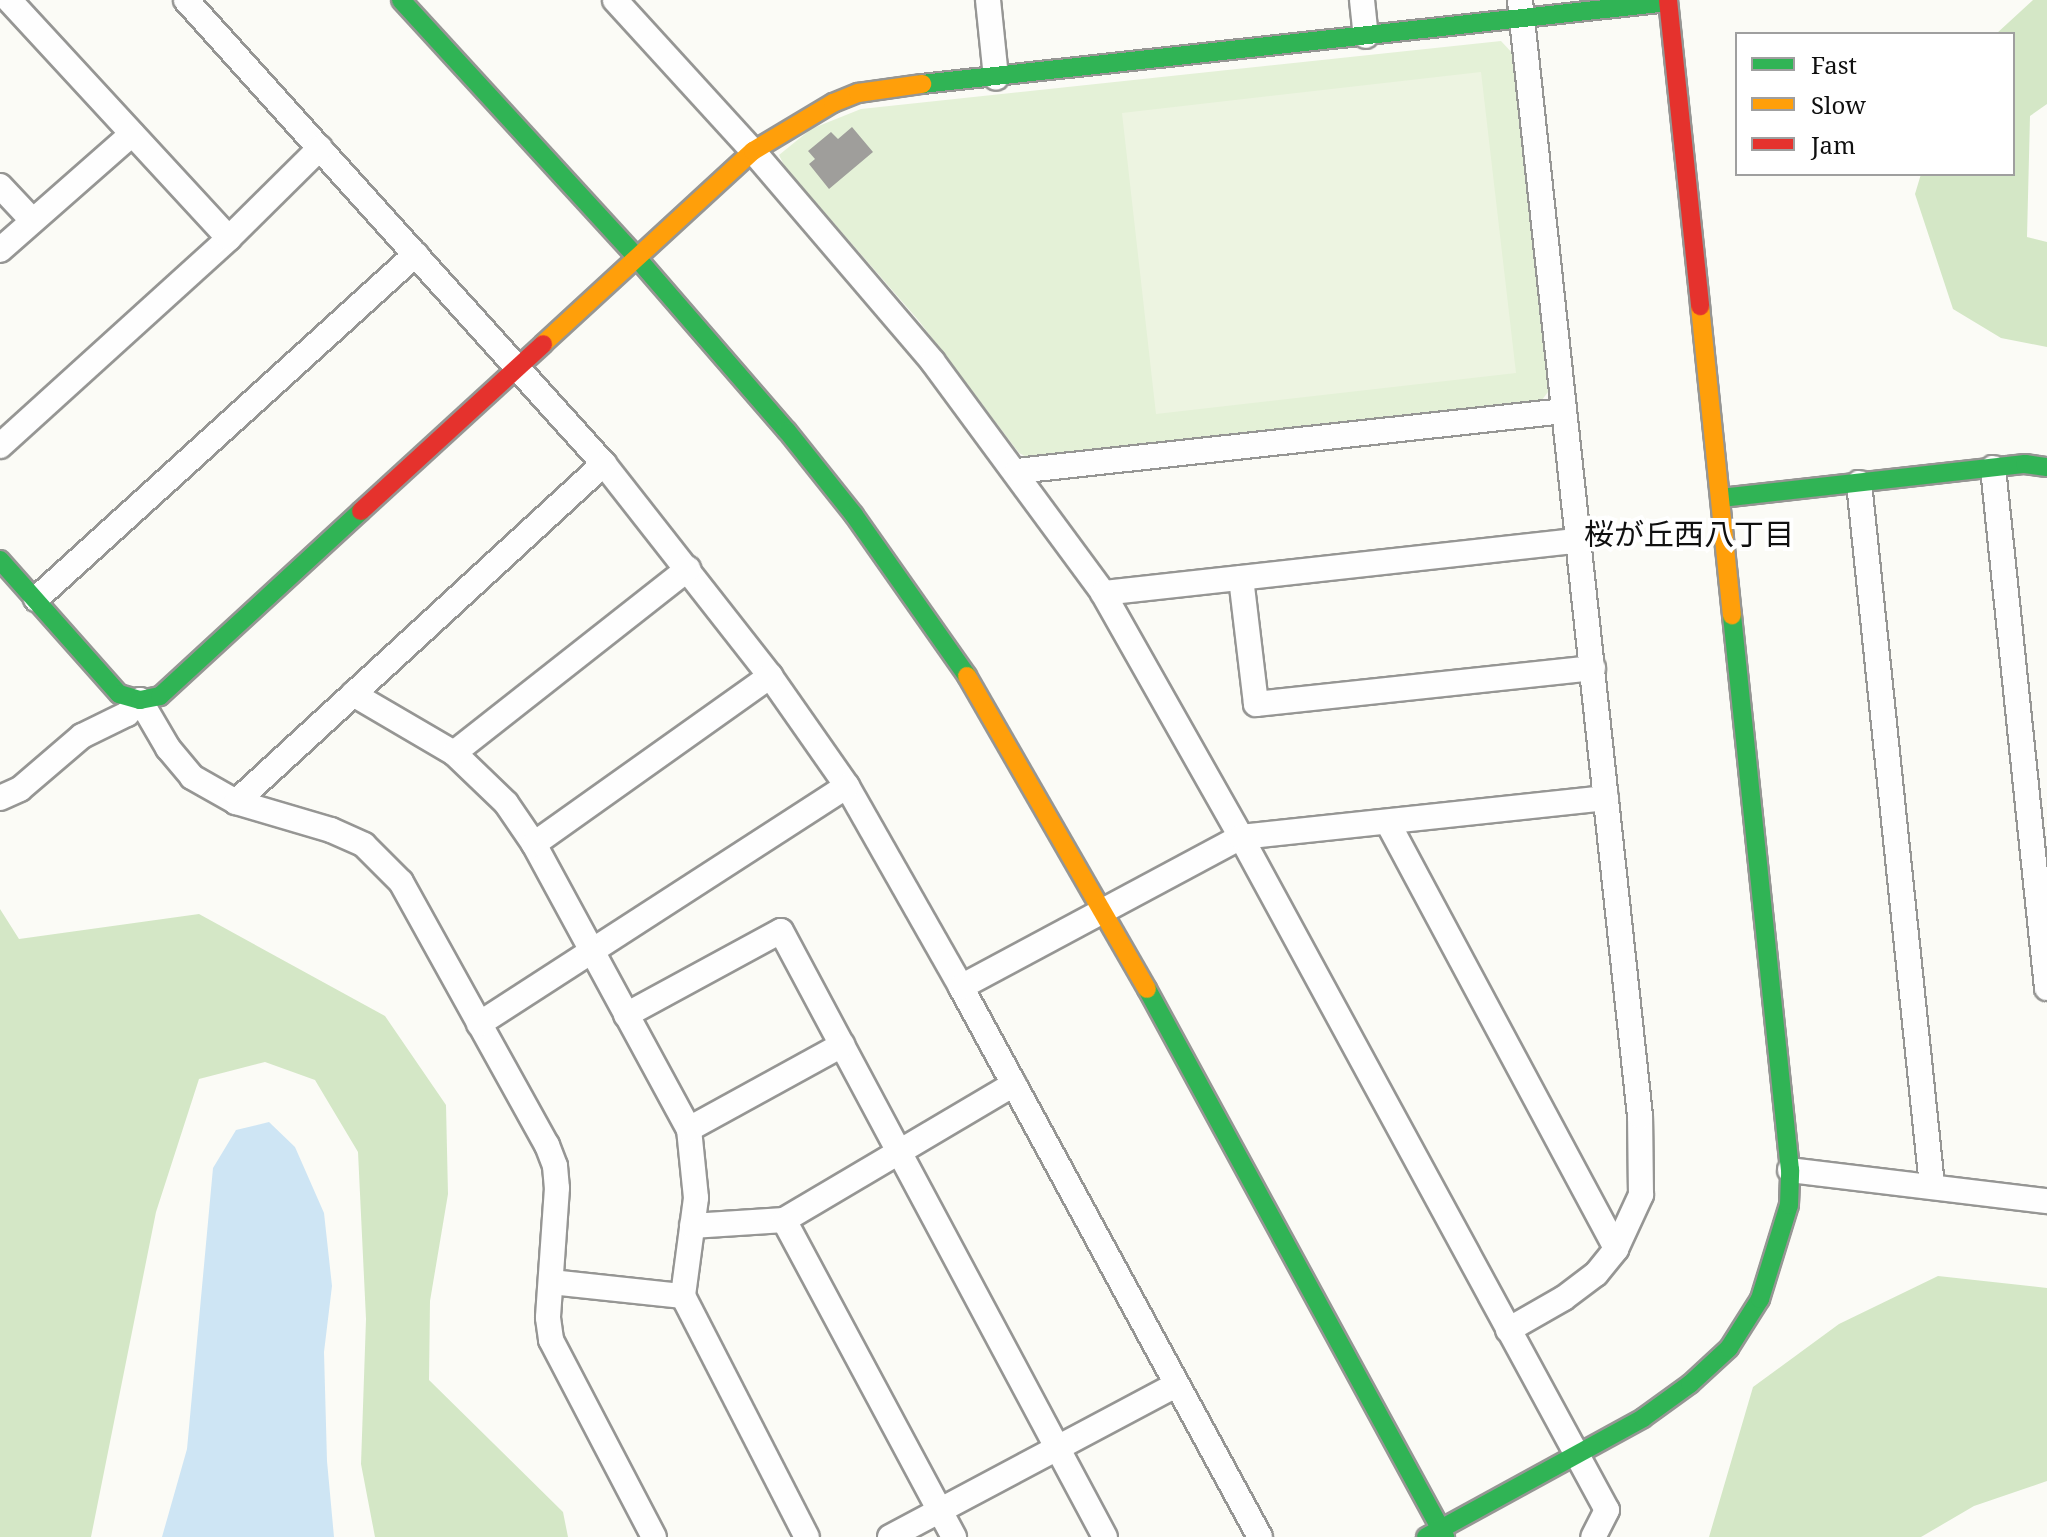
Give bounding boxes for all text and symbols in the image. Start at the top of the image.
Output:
legend [1735,32,2015,176]
text: Fast [1811,48,1857,81]
text: Slow [1811,88,1866,121]
text: Jam [1811,128,1856,161]
district label: 桜が丘西八丁目 [1584,516,1794,552]

